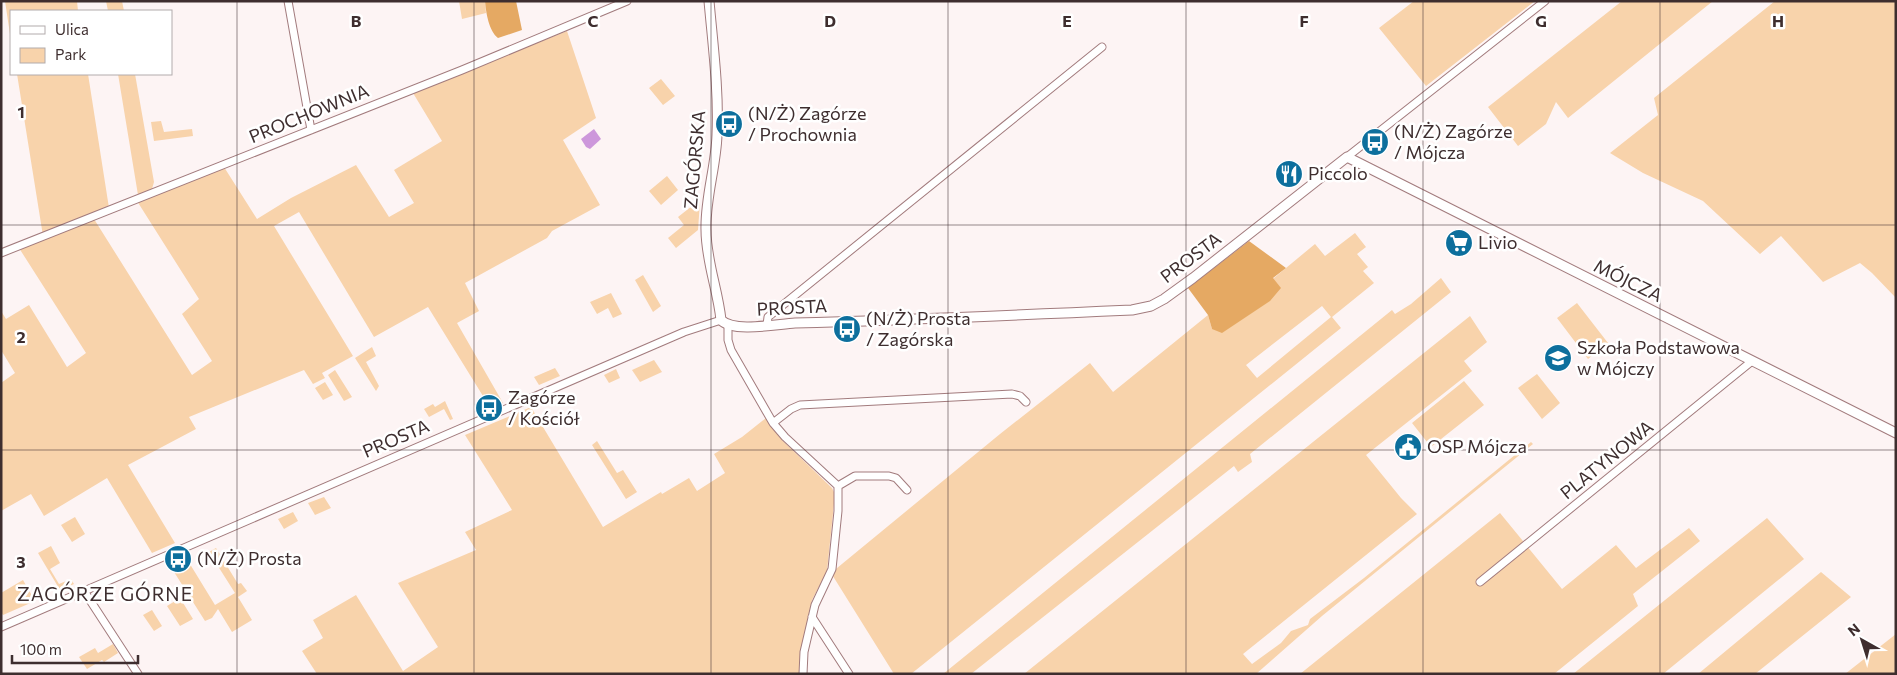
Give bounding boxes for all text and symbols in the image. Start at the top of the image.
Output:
legend [10,10,172,75]
text: B [351,11,362,30]
text: C [588,11,599,30]
text: D [824,11,836,30]
text: E [1062,11,1072,30]
text: F [1299,11,1309,30]
text: G [1535,11,1547,30]
text: H [1772,11,1784,30]
text: Ulica [55,20,89,38]
text: Park [55,45,86,63]
street label: PROCHOWNIA [245,79,372,147]
text: 1 [17,102,25,121]
place label: (N/Ż) Zagórze / Prochownia [748,102,866,145]
bus stop icon: (N/Ż) Zagórze / Prochownia [714,109,744,139]
street label: ZAGÓRSKA [679,110,709,210]
place label: (N/Ż) Zagórze / Mójcza [1394,120,1512,163]
bus stop icon: (N/Ż) Zagórze / Mójcza [1360,127,1390,157]
restaurant icon: Piccolo [1274,159,1304,189]
place label: Piccolo [1308,162,1368,184]
street label: PROSTA [1156,227,1225,287]
supermarket icon: Livio [1444,228,1474,258]
place label: Livio [1478,231,1518,253]
street label: MÓJCZA [1591,254,1666,306]
street label: PROSTA [756,294,828,320]
place label: (N/Ż) Prosta / Zagórska [866,307,971,350]
bus stop icon: (N/Ż) Prosta / Zagórska [832,314,862,344]
text: 2 [16,327,26,346]
place label: Szkoła Podstawowa w Mójczy [1577,336,1740,379]
school or university icon: Szkoła Podstawowa w Mójczy [1543,343,1573,373]
place label: Zagórze / Kościół [508,386,580,429]
bus stop icon: Zagórze / Kościół [474,393,504,423]
street label: PROSTA [359,414,432,462]
street label: PLATYNOWA [1556,415,1657,503]
public building icon: OSP Mójcza [1393,432,1423,462]
place label: OSP Mójcza [1427,435,1527,457]
bus stop icon: (N/Ż) Prosta [163,544,193,574]
place label: (N/Ż) Prosta [197,547,302,569]
text: 3 [16,552,26,571]
district label: ZAGÓRZE GÓRNE [17,581,193,605]
north arrow [1837,615,1887,665]
text: N [1844,620,1863,639]
scale bar [12,632,139,664]
text: 100 m [20,640,62,658]

